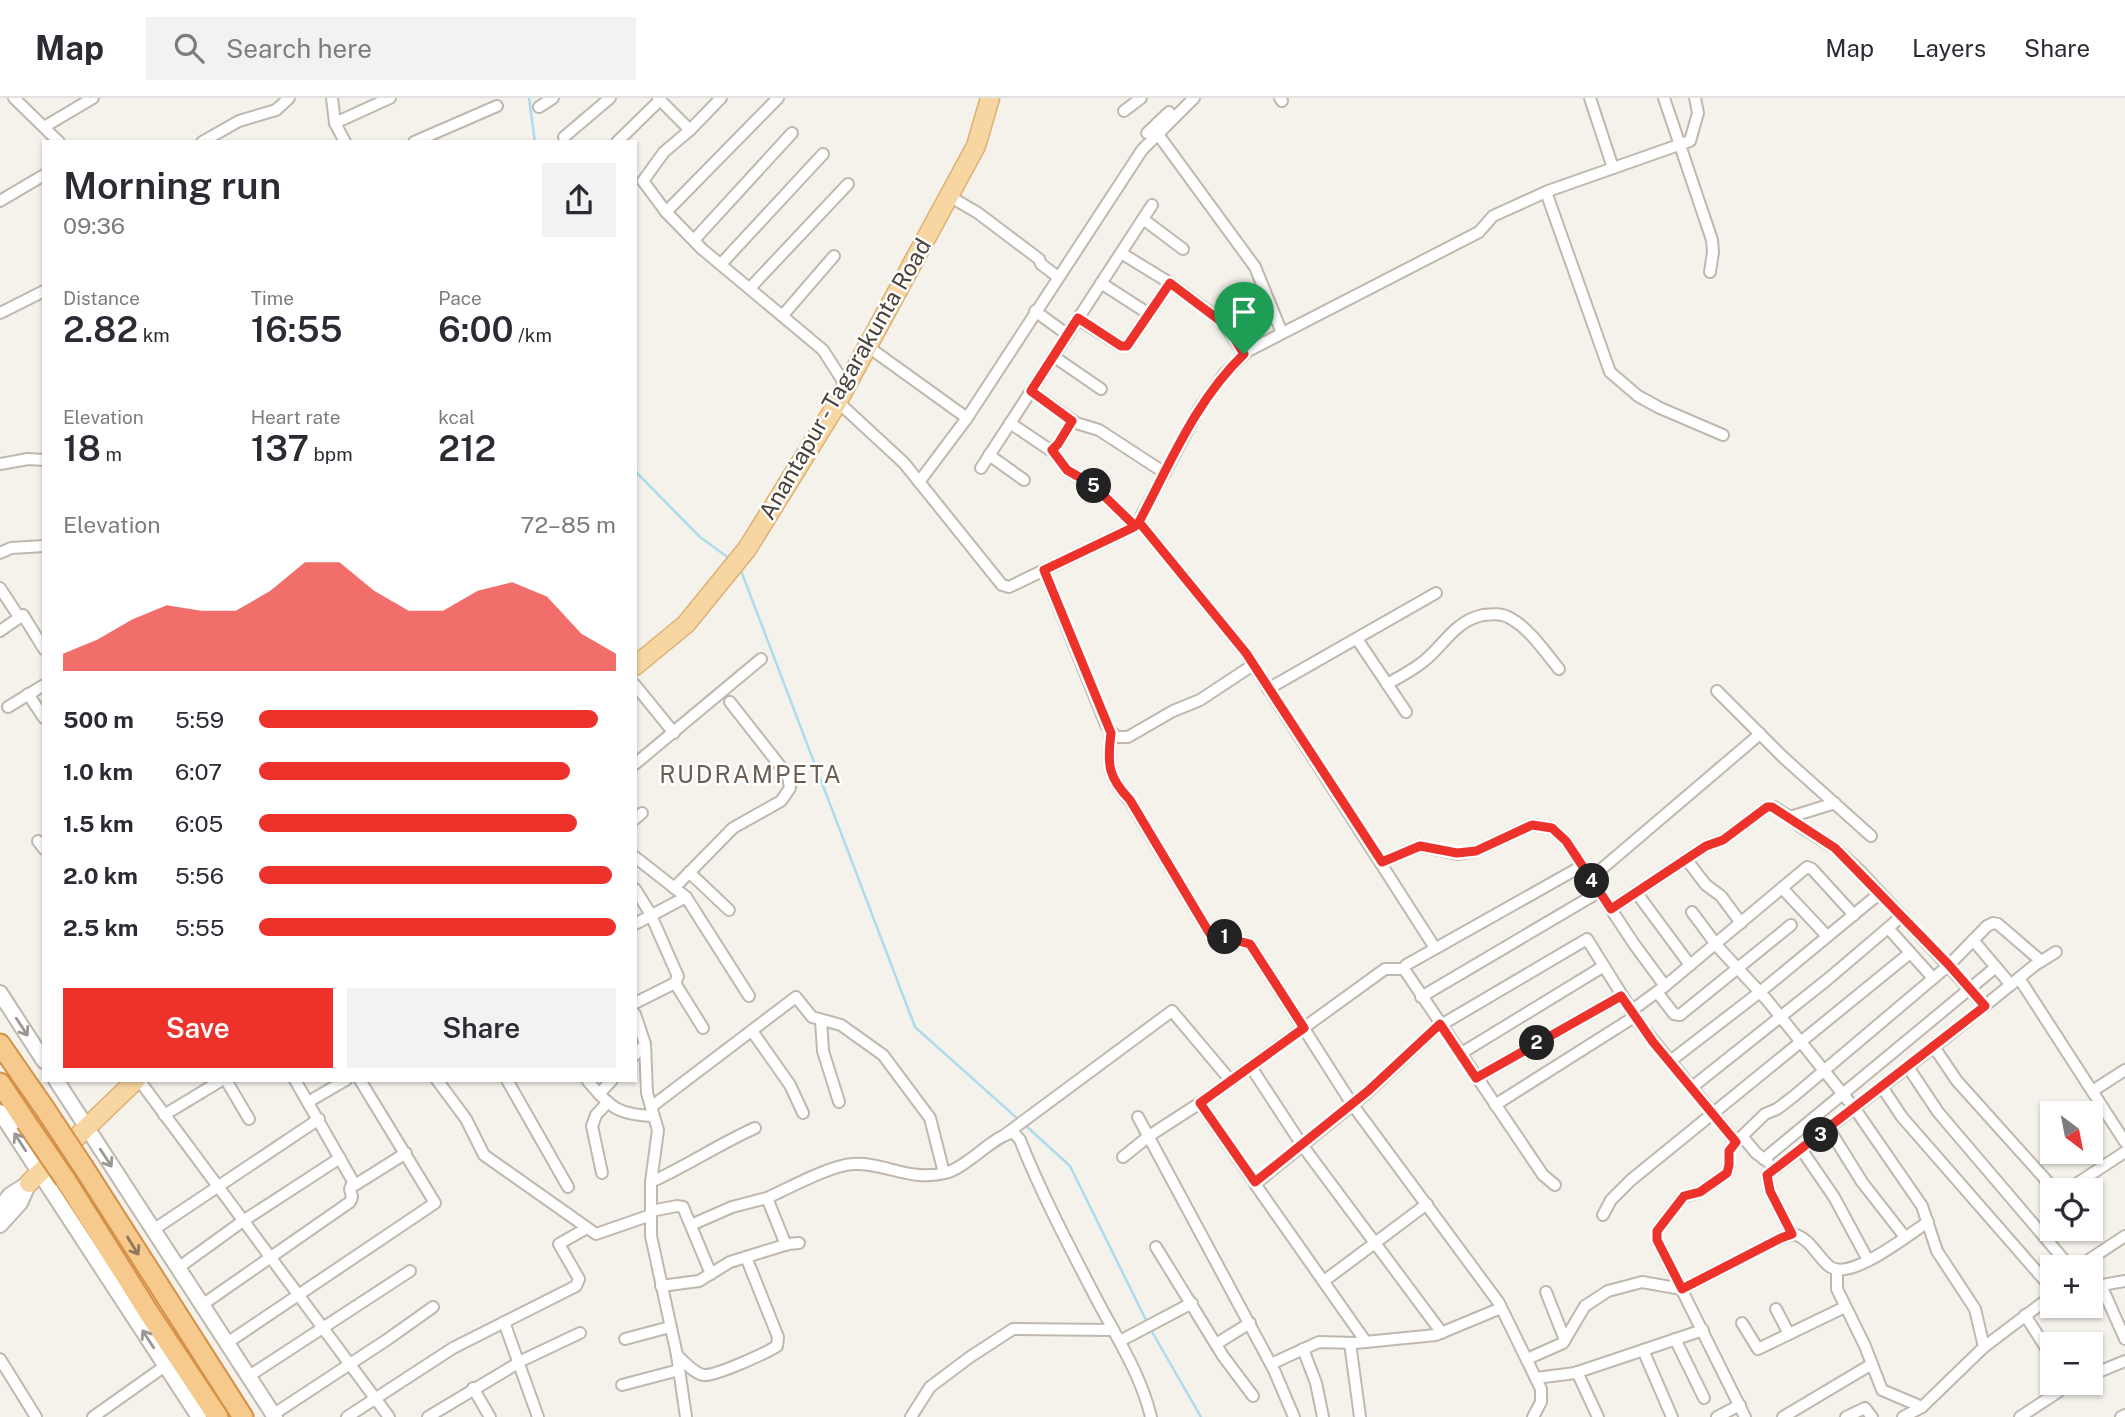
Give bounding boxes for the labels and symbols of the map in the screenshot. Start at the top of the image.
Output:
street label: Anantapur - Tagarakunta Road [753,233,936,524]
pin [1214,282,1274,354]
pin: 5 [1076,468,1112,504]
district label: RUDRAMPETA [659,760,843,788]
pin: 4 [1574,864,1610,898]
pin: 1 [1208,920,1242,954]
one-way arrow [15,1017,29,1036]
pin: 2 [1520,1026,1554,1060]
north arrow [2040,1101,2104,1164]
pin: 3 [1804,1118,1839,1152]
one-way arrow [12,1133,26,1153]
one-way arrow [99,1147,113,1167]
one-way arrow [126,1236,141,1255]
one-way arrow [141,1330,155,1349]

